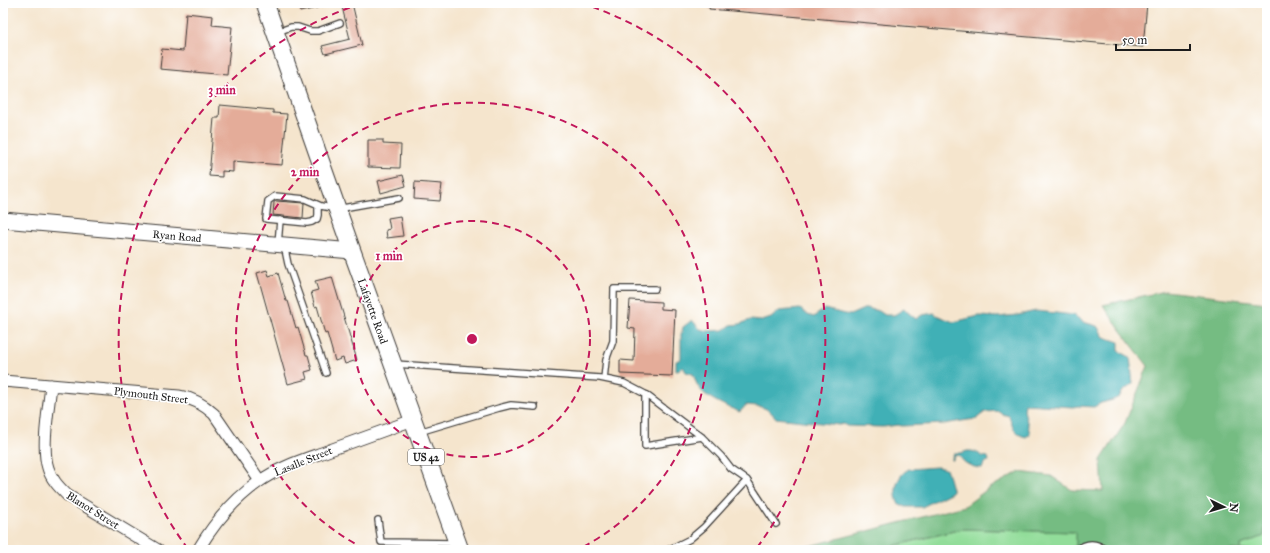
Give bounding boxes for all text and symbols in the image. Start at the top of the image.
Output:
scale bar [1116,26,1190,52]
text: 50 m [1122,33,1147,47]
text: 3 min [208,83,236,98]
text: 2 min [291,165,320,179]
street label: Ryan Road [152,228,202,245]
text: 1 min [375,249,403,263]
street label: Lafayette Road [355,277,391,346]
centre of rings [465,332,479,346]
street label: Plymouth Street [113,384,189,407]
street label: Lasalle Street [272,444,334,479]
road number: US 42 [408,449,444,465]
north arrow [1204,487,1244,527]
street label: Blanot Street [64,489,122,532]
text: N [1227,503,1240,514]

